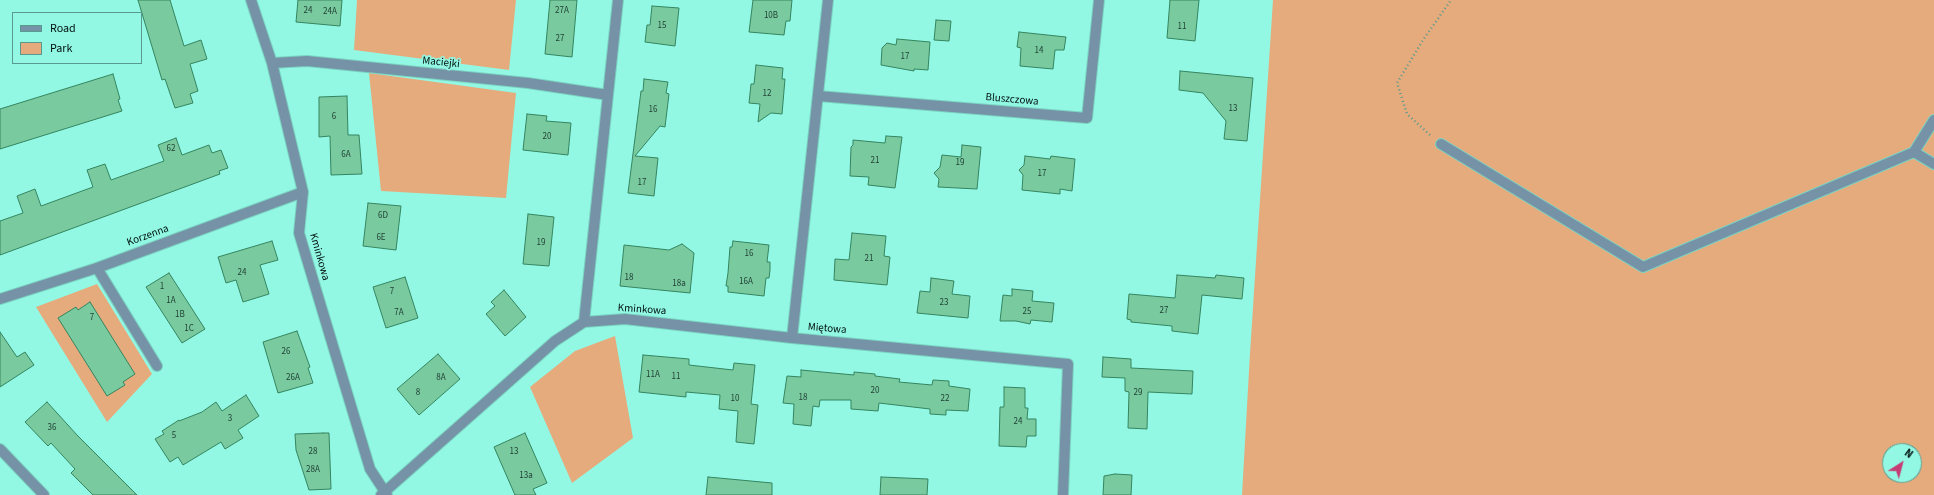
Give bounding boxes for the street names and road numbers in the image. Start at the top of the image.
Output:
street label: Maciejki [422,54,460,72]
street label: Bluszczowa [985,91,1039,109]
street label: Korzenna [125,222,171,250]
street label: Kminkowa [306,232,332,282]
street label: Kminkowa [617,302,667,318]
street label: Miętowa [807,321,847,337]

